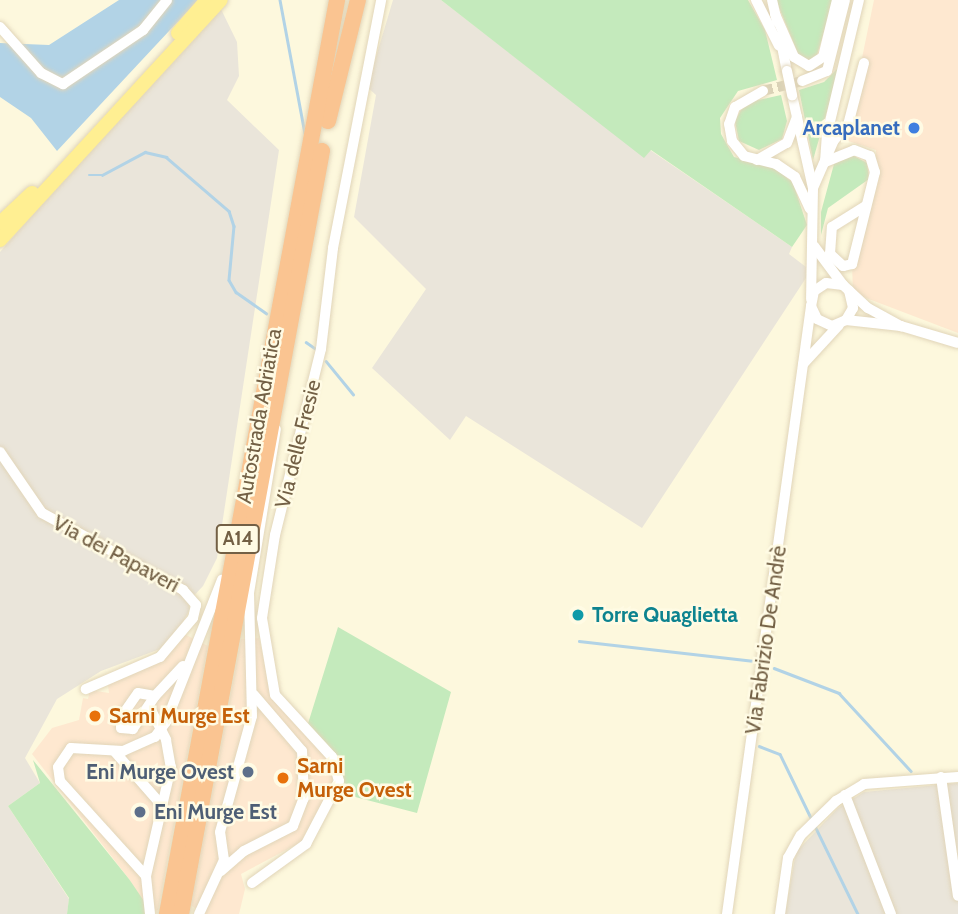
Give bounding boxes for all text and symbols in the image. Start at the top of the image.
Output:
place label: Arcaplanet [802,115,900,141]
marker: Arcaplanet [906,120,922,136]
street label: Autostrada Adriatica [231,326,287,506]
street label: Via delle Fresie [270,377,326,511]
street label: Via dei Papaveri [48,510,184,598]
road number: A14 [215,524,261,554]
street label: Via Fabrizio De Andrè [740,544,792,736]
place label: Torre Quaglietta [592,602,738,628]
marker: Torre Quaglietta [570,607,586,623]
place label: Sarni Murge Est [109,703,250,729]
marker: Sarni Murge Est [87,708,103,724]
place label: Sarni Murge Ovest [297,753,412,803]
place label: Eni Murge Ovest [86,759,234,785]
marker: Eni Murge Ovest [240,764,256,780]
marker: Sarni Murge Ovest [275,770,291,786]
place label: Eni Murge Est [154,799,277,825]
marker: Eni Murge Est [132,804,148,820]

